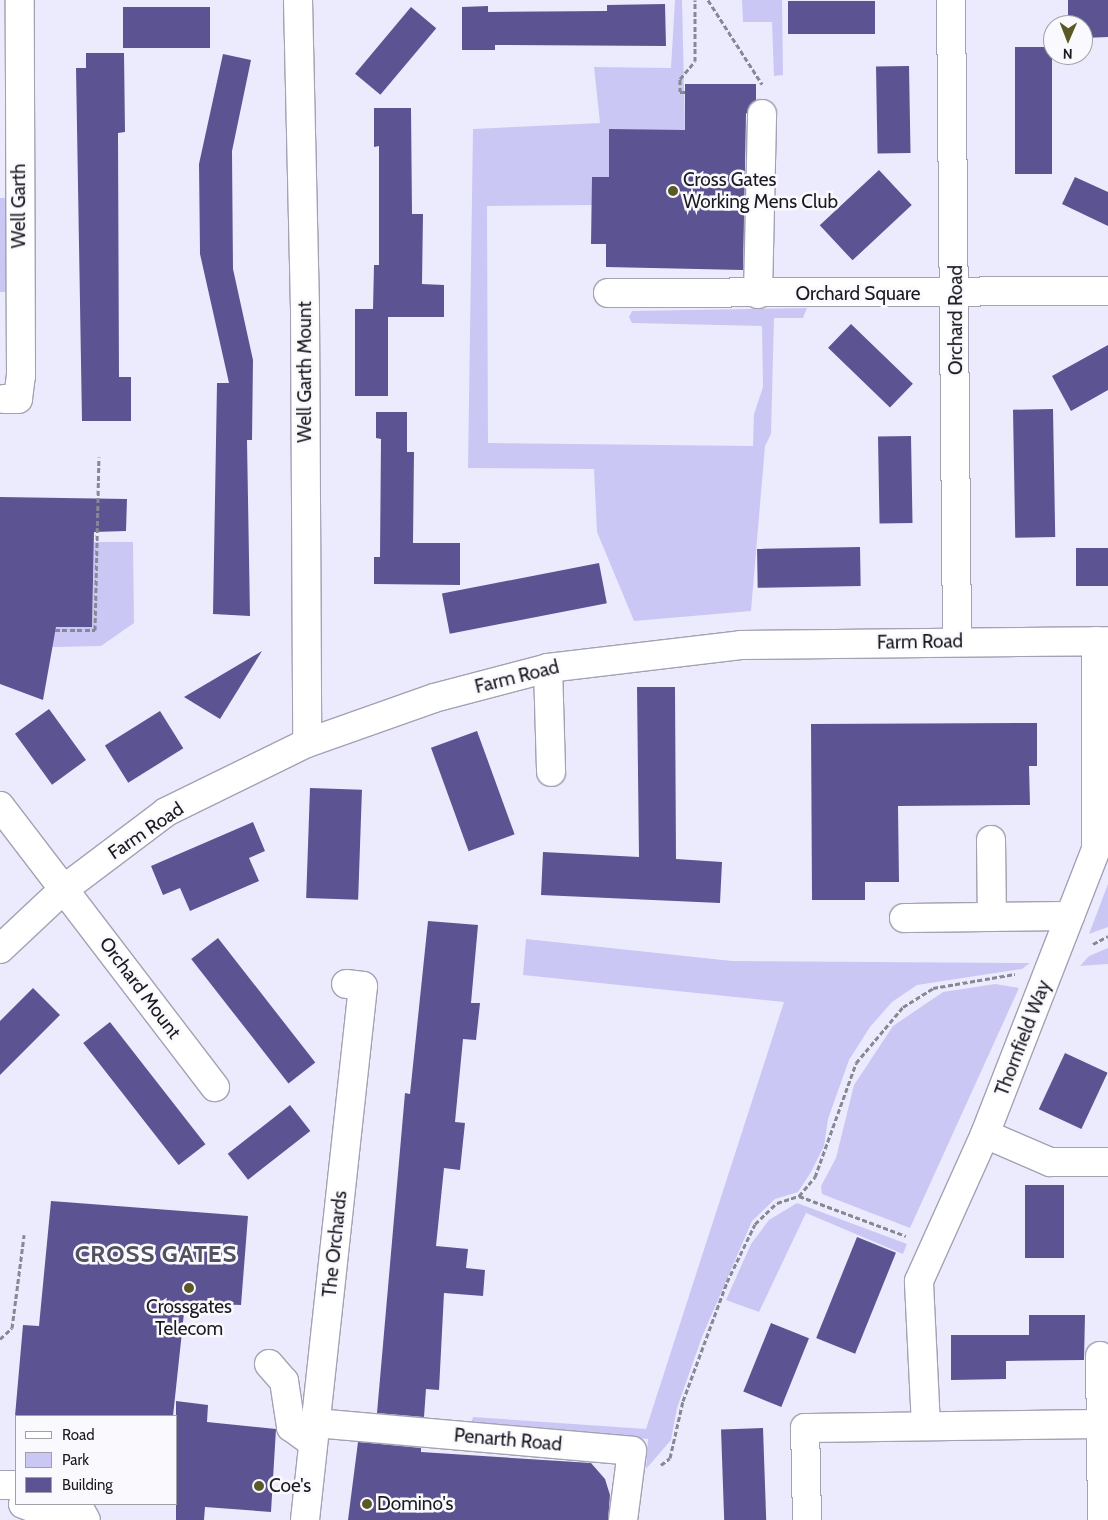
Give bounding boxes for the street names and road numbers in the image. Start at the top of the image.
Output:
street label: Well Garth [8,164,30,248]
street label: Orchard Road [945,265,967,375]
street label: Orchard Square [795,283,921,305]
street label: Well Garth Mount [294,301,316,443]
street label: Farm Road [877,630,963,654]
street label: Farm Road [472,656,562,698]
street label: Farm Road [104,797,188,865]
street label: Orchard Mount [94,933,186,1043]
street label: Thornfield Way [990,977,1056,1099]
street label: The Orchards [318,1190,352,1298]
street label: Penarth Road [453,1424,563,1456]

